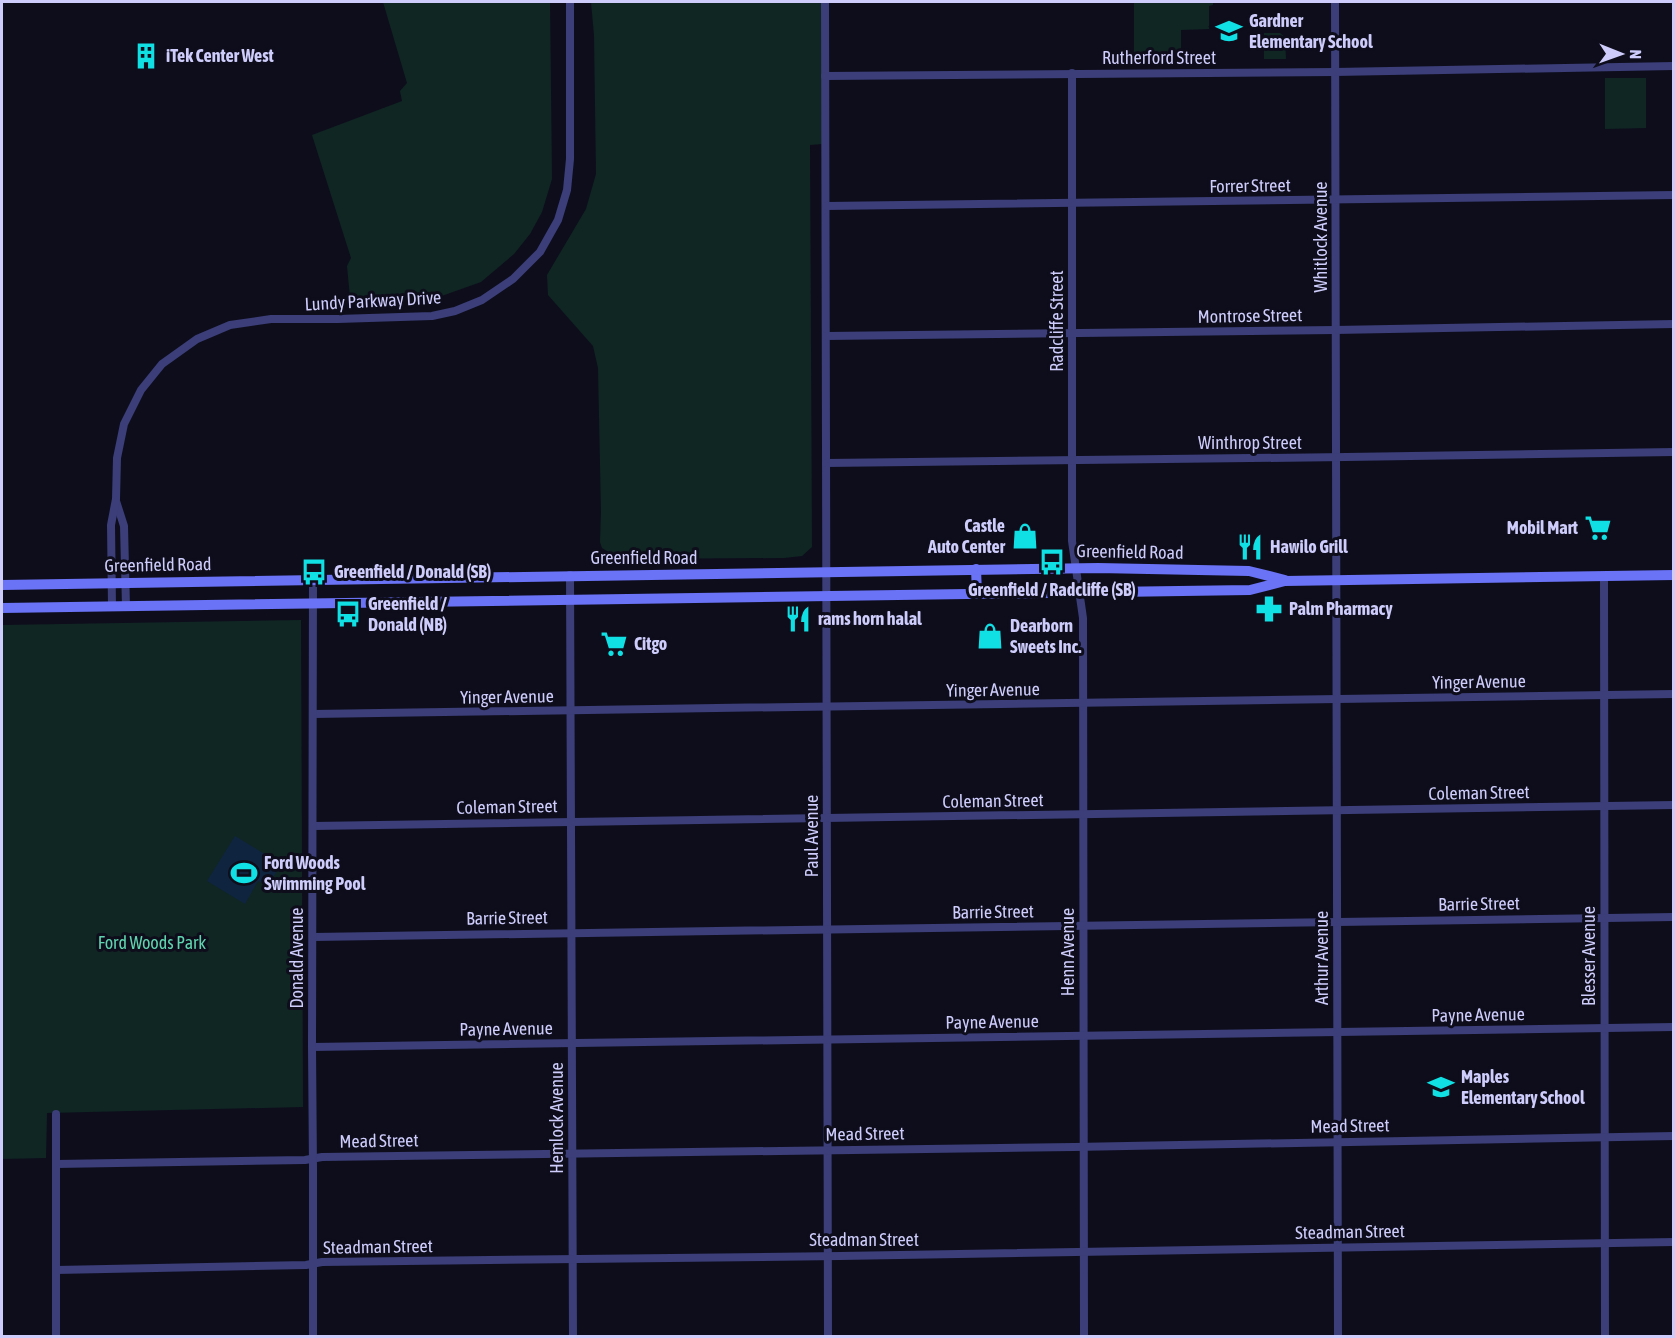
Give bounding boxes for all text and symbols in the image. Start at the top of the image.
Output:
place label: Gardner Elementary School [1249,10,1373,52]
school or university icon: Gardner Elementary School [1214,16,1244,46]
north arrow [1591,24,1651,84]
building icon: iTek Center West [131,41,161,71]
place label: iTek Center West [166,45,275,66]
street label: Rutherford Street [1102,47,1216,68]
text: N [1627,49,1645,59]
street label: Forrer Street [1209,174,1291,197]
street label: Whitlock Avenue [1310,181,1331,293]
street label: Radcliffe Street [1046,270,1067,372]
street label: Lundy Parkway Drive [304,286,442,315]
street label: Montrose Street [1197,304,1303,327]
street label: Winthrop Street [1198,432,1302,453]
supermarket icon: Mobil Mart [1583,513,1613,543]
place label: Castle Auto Center [927,515,1006,557]
place label: Mobil Mart [1507,517,1579,538]
shop icon: Castle Auto Center [1010,521,1040,551]
restaurant icon: Hawilo Grill [1235,532,1265,562]
place label: Hawilo Grill [1270,536,1348,557]
street label: Greenfield Road [1076,540,1184,563]
street label: Greenfield Road [590,547,698,568]
bus stop icon: Greenfield / Radcliffe (SB) [1037,547,1067,577]
street label: Greenfield Road [104,553,212,576]
bus stop icon: Greenfield / Donald (SB) [299,557,329,587]
place label: Greenfield / Donald (SB) [334,561,491,582]
place label: Greenfield / Radcliffe (SB) [968,579,1136,600]
place label: Greenfield / Donald (NB) [368,593,448,635]
pharmacy icon: Palm Pharmacy [1254,594,1284,624]
place label: Palm Pharmacy [1289,598,1393,619]
bus stop icon: Greenfield / Donald (NB) [333,599,363,629]
restaurant icon: rams horn halal [783,604,813,634]
place label: rams horn halal [818,608,922,629]
place label: Dearborn Sweets Inc. [1010,615,1081,657]
shop icon: Dearborn Sweets Inc. [975,621,1005,651]
supermarket icon: Citgo [599,629,629,659]
place label: Citgo [634,633,667,654]
street label: Yinger Avenue [1432,670,1526,693]
street label: Yinger Avenue [946,678,1040,701]
street label: Yinger Avenue [460,685,554,708]
street label: Coleman Street [1428,781,1530,804]
street label: Coleman Street [942,789,1044,812]
street label: Coleman Street [456,795,558,818]
street label: Paul Avenue [801,795,822,877]
place label: Ford Woods Swimming Pool [264,852,366,894]
sports icon: Ford Woods Swimming Pool [229,858,259,888]
street label: Barrie Street [1438,892,1520,915]
street label: Barrie Street [952,900,1034,923]
street label: Barrie Street [466,906,548,929]
street label: Blesser Avenue [1578,906,1599,1006]
street label: Donald Avenue [286,907,307,1009]
street label: Henn Avenue [1057,908,1078,996]
street label: Arthur Avenue [1311,911,1332,1005]
park label: Ford Woods Park [98,932,206,953]
street label: Payne Avenue [1431,1003,1525,1026]
street label: Payne Avenue [945,1010,1039,1033]
street label: Payne Avenue [459,1017,553,1040]
street label: Hemlock Avenue [546,1062,567,1174]
place label: Maples Elementary School [1461,1066,1585,1108]
school or university icon: Maples Elementary School [1426,1072,1456,1102]
street label: Mead Street [1310,1114,1390,1137]
street label: Mead Street [825,1122,905,1145]
street label: Mead Street [339,1129,419,1152]
street label: Steadman Street [1295,1220,1405,1243]
street label: Steadman Street [809,1229,919,1250]
street label: Steadman Street [323,1235,433,1258]

